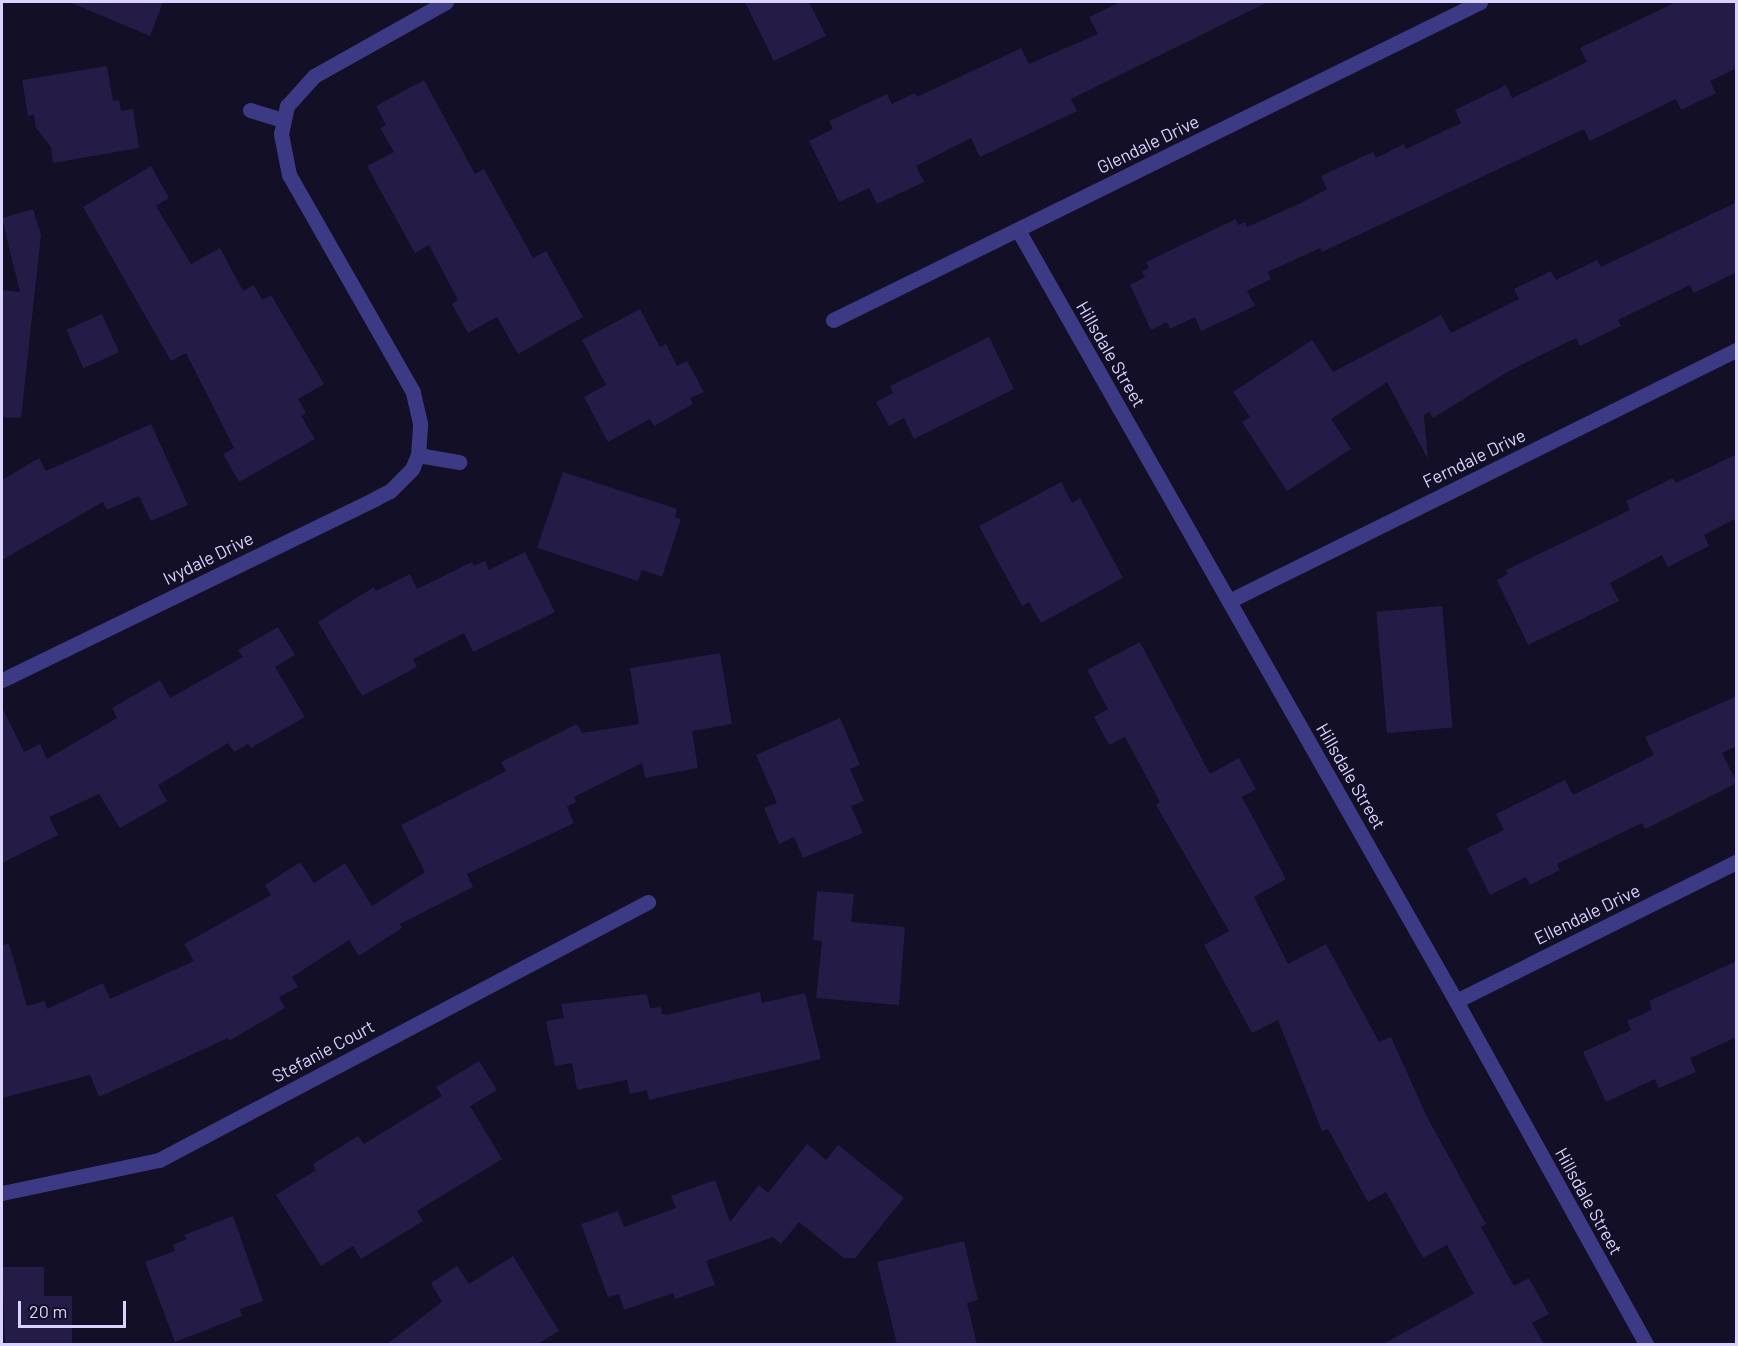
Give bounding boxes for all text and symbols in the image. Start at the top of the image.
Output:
street label: Glendale Drive [1093,110,1203,178]
street label: Hillsdale Street [1072,297,1150,411]
street label: Ferndale Drive [1419,424,1529,492]
street label: Ivydale Drive [159,527,257,589]
street label: Hillsdale Street [1312,719,1390,833]
street label: Ellendale Drive [1531,879,1643,949]
street label: Stefanie Court [268,1015,378,1087]
street label: Hillsdale Street [1551,1144,1627,1258]
scale bar [21,1289,129,1327]
text: 20 m [29,1300,67,1322]

